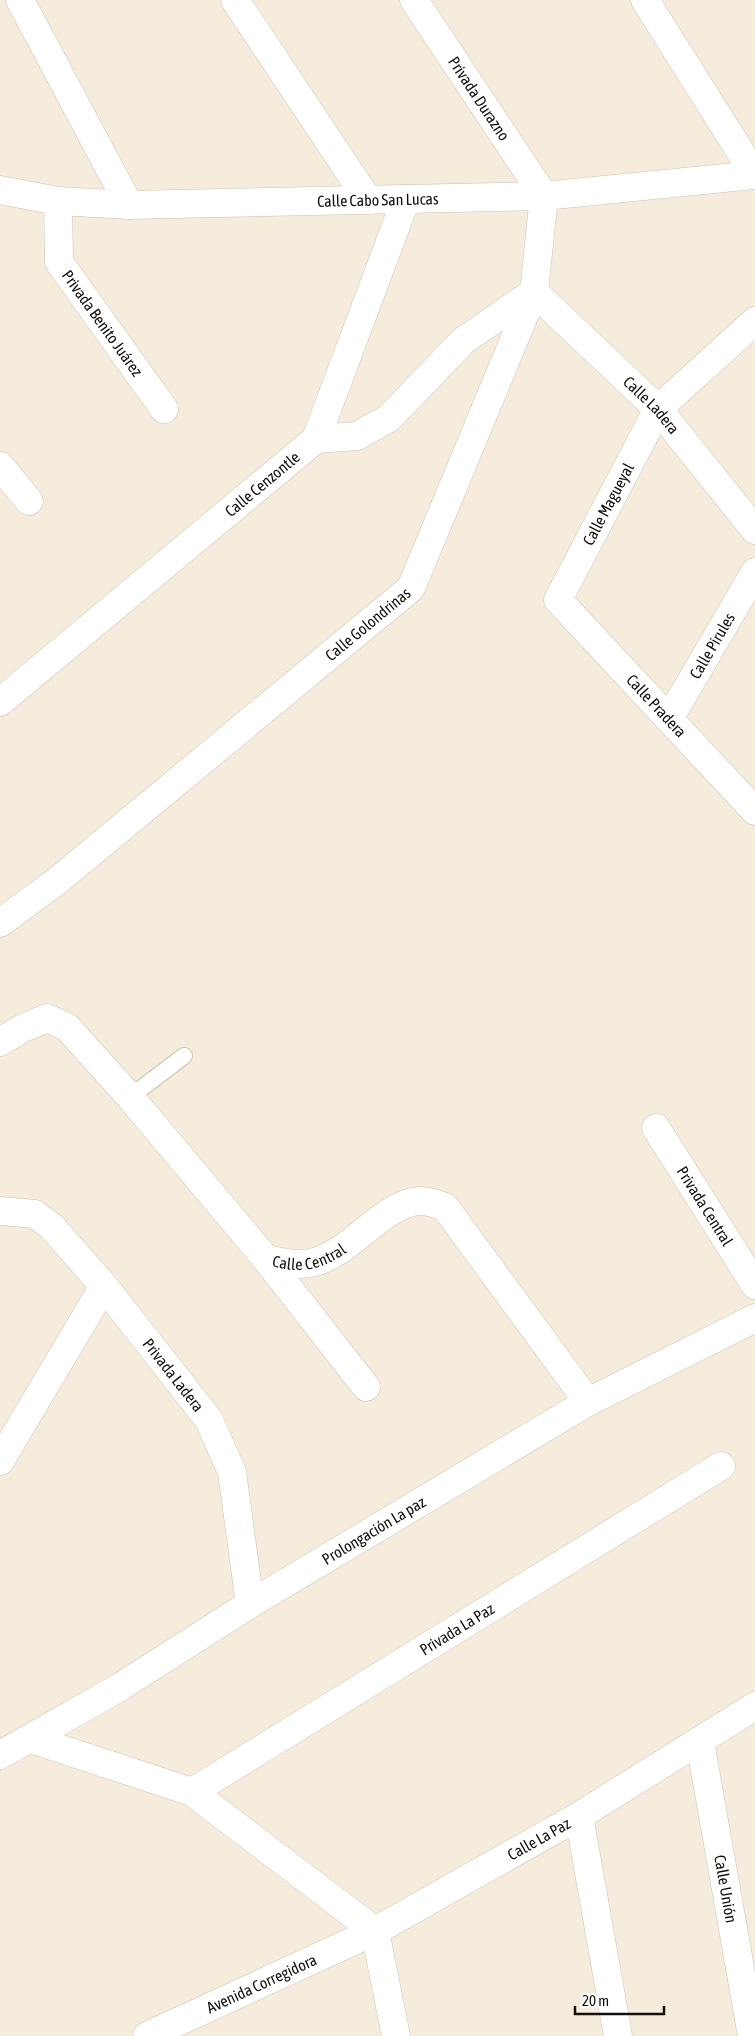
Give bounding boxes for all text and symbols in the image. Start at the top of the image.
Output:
street label: Privada Durazno [445,53,514,144]
street label: Calle Cabo San Lucas [317,189,439,210]
street label: Privada Benito Juárez [59,267,147,380]
street label: Calle Ladera [620,372,683,437]
street label: Calle Cenzontle [221,448,303,520]
street label: Calle Magueyal [579,459,638,549]
street label: Calle Golondrinas [322,583,414,664]
street label: Calle Pirules [686,609,738,682]
street label: Calle Pradera [623,671,690,741]
street label: Privada Central [673,1163,737,1249]
street label: Calle Central [271,1239,350,1273]
street label: Privada Ladera [139,1335,208,1415]
street label: Prolongación La paz [319,1492,429,1568]
street label: Privada La Paz [416,1599,497,1659]
street label: Calle La Paz [504,1814,573,1863]
street label: Calle Unión [711,1853,741,1924]
street label: Avenida Corregidora [204,1950,319,2016]
scale bar [575,1984,664,2016]
text: 20 m [582,1992,609,2009]

